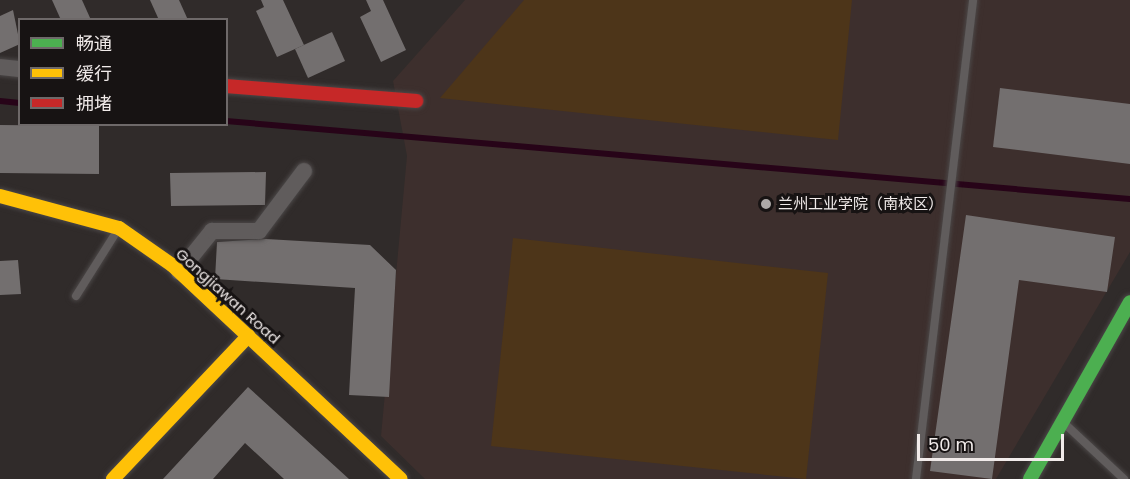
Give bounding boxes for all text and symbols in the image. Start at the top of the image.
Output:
legend [18,18,228,126]
text: 畅通 [76,31,112,56]
text: 缓行 [76,61,112,86]
text: 拥堵 [76,91,112,116]
place label: 兰州工业学院（南校区） [778,195,943,213]
marker: 兰州工业学院（南校区） [759,197,773,211]
street label: Gongjiawan Road [172,245,284,347]
scale bar [920,422,1067,460]
text: 50 m [928,432,974,457]

